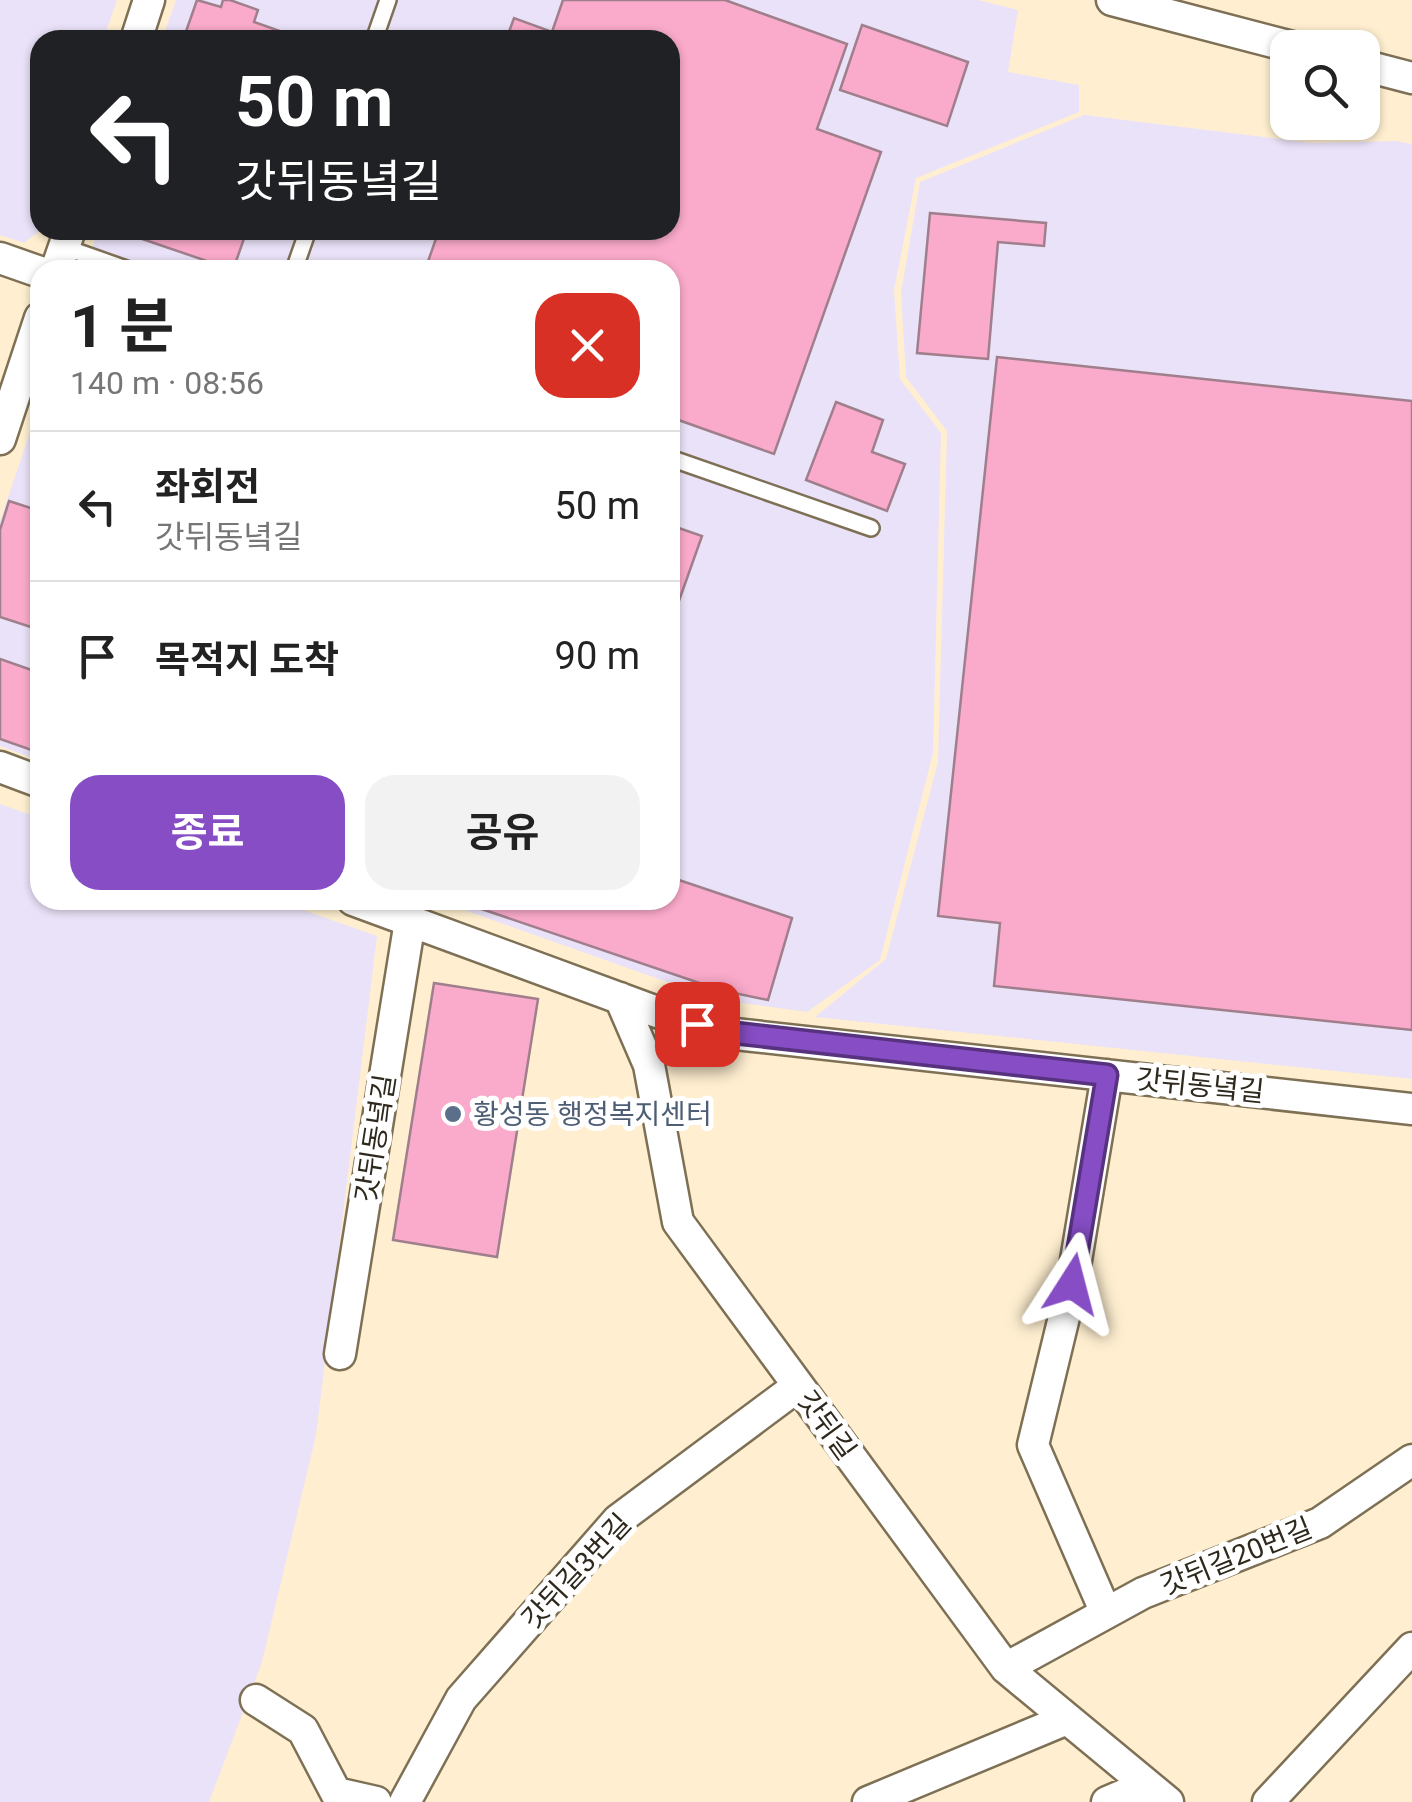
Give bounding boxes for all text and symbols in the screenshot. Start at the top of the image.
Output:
map controls [1270,30,1380,140]
button: search [1270,30,1380,140]
text: 50 m [235,61,393,143]
icon: left [70,70,200,200]
text: 갓뒤동녘길 [235,155,442,208]
text: 1 분 [70,291,175,362]
button: close [535,293,640,398]
text: 140 m · 08:56 [70,364,264,402]
text: 좌회전 [155,465,260,509]
icon: left [70,479,125,534]
text: 50 m [555,484,640,528]
text: 갓뒤동녘길 [155,518,302,556]
icon: arrive [70,629,125,684]
text: 90 m [555,634,640,678]
text: 목적지 도착 [155,638,339,682]
button: 종료 [70,775,345,890]
button: 공유 [365,775,640,890]
pin [655,982,740,1067]
icon: arrive [670,997,725,1052]
street label: 갓뒤동녘길 [1134,1062,1266,1109]
street label: 갓뒤동녘길 [349,1072,402,1204]
place label: 황성동 행정복지센터 [473,1098,712,1131]
marker: 황성동 행정복지센터 [442,1103,464,1125]
position arrow [1020,1232,1124,1336]
street label: 갓뒤길 [791,1384,863,1466]
street label: 갓뒤길3번길 [515,1507,638,1635]
street label: 갓뒤길20번길 [1156,1511,1317,1602]

